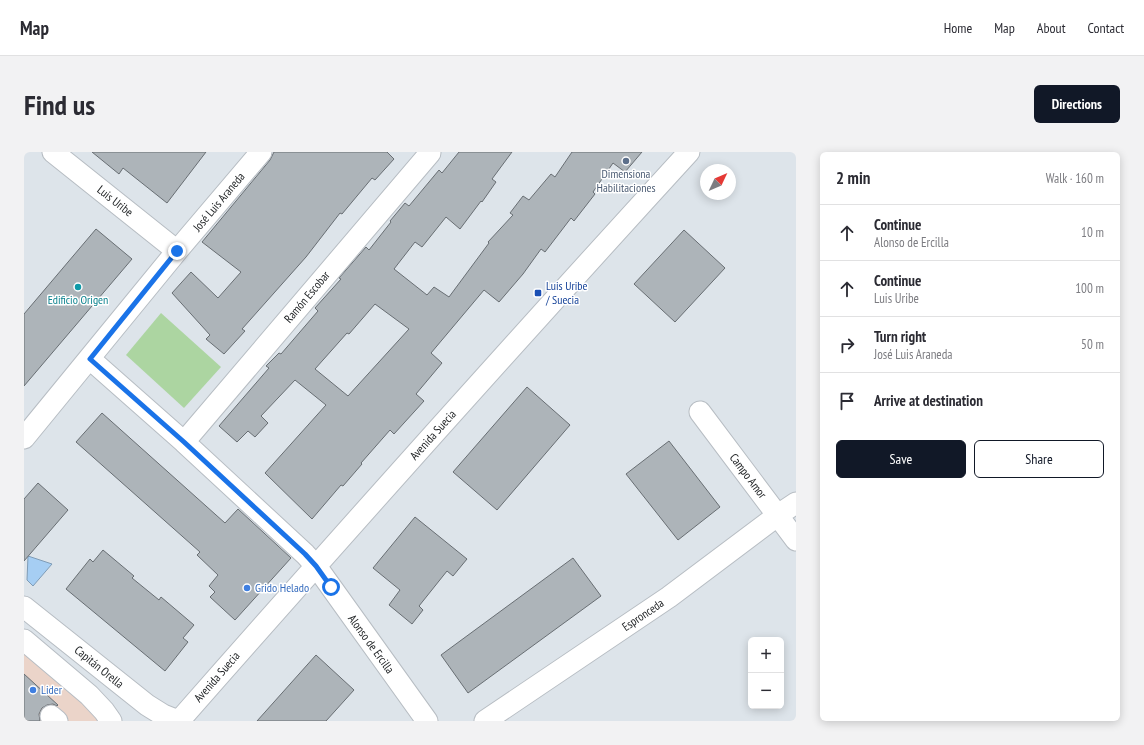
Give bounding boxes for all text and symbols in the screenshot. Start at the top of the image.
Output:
text: Map [20,16,49,40]
text: Home [944,19,972,37]
text: Map [994,19,1015,37]
text: About [1037,19,1066,37]
text: Contact [1088,19,1124,37]
button: Directions [1034,85,1120,123]
text: Find us [24,86,95,123]
marker: Dimensiona Habilitaciones [621,156,631,166]
north arrow [700,164,736,200]
place label: Dimensiona Habilitaciones [597,166,655,195]
text: 2 min [836,167,870,189]
street label: José Luis Araneda [189,169,248,235]
text: Walk · 160 m [1046,170,1104,187]
street label: Luis Uribe [94,182,136,219]
text: Continue [874,215,921,234]
icon: ahead [836,222,858,244]
text: 10 m [1081,224,1104,241]
text: Alonso de Ercilla [874,234,949,251]
route end [168,242,186,260]
street label: Ramón Escobar [281,267,333,326]
text: Continue [874,271,921,290]
place label: Luis Uribe / Suecia [545,278,588,307]
icon: ahead [836,278,858,300]
text: 100 m [1075,280,1104,297]
marker: Edificio Origen [73,282,83,292]
marker: Luis Uribe / Suecia [533,288,543,298]
text: Luis Uribe [874,290,919,307]
place label: Edificio Origen [48,292,108,307]
text: Turn right [874,327,926,346]
icon: right [836,334,858,356]
text: 50 m [1081,336,1104,353]
text: José Luis Araneda [874,346,953,363]
icon: arrive [836,390,858,412]
text: Arrive at destination [874,391,983,410]
street label: Avenida Suecia [406,406,459,463]
button: Save [836,440,966,478]
button: Share [974,440,1104,478]
street label: Campo Amor [727,450,771,502]
route start [322,578,340,596]
place label: Grido Helado [255,580,309,595]
marker: Grido Helado [242,583,252,593]
street label: Espronceda [619,595,667,634]
street label: Alonso de Ercilla [345,611,398,676]
map controls [748,637,784,709]
button: + [748,637,784,673]
street label: Capitán Orella [72,642,127,691]
street label: Avenida Suecia [191,648,243,705]
button: − [748,673,784,709]
place label: Lider [41,682,63,697]
marker: Lider [28,685,38,695]

